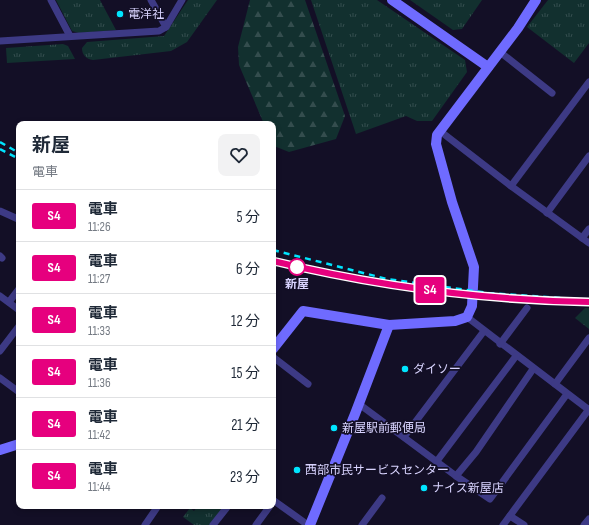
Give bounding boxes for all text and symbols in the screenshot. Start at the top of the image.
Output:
place label: 電洋社 [128,7,164,22]
marker: 電洋社 [115,9,125,19]
text: 新屋 [32,134,70,157]
button: heart [218,134,260,176]
text: 電車 [32,164,58,180]
text: 電車 [88,200,118,219]
text: S4 [47,207,61,224]
text: 5 分 [237,208,260,227]
text: 11:26 [88,219,111,235]
text: 電車 [88,252,118,271]
marker: 新屋 [288,258,306,276]
text: S4 [47,259,61,276]
text: 6 分 [236,260,260,279]
text: 11:27 [88,271,110,287]
place label: 新屋 [285,277,309,292]
line badge: S4 [412,277,448,303]
text: S4 [423,281,437,298]
text: 電車 [88,304,118,323]
text: S4 [47,311,61,328]
text: 12 分 [231,312,260,331]
text: 11:33 [88,323,110,339]
text: 電車 [88,356,118,375]
place label: ダイソー [413,362,461,377]
text: S4 [47,363,61,380]
text: 15 分 [231,364,260,383]
marker: ダイソー [400,364,410,374]
text: 11:36 [88,375,111,391]
text: 電車 [88,408,118,427]
text: S4 [47,415,61,432]
text: 21 分 [231,416,260,435]
place label: 新屋駅前郵便局 [342,421,426,436]
marker: 新屋駅前郵便局 [329,423,339,433]
text: 11:42 [88,427,110,443]
text: 電車 [88,460,118,479]
place label: 西部市民サービスセンター [305,463,449,478]
marker: 西部市民サービスセンター [292,465,302,475]
text: S4 [47,467,61,484]
text: 23 分 [230,468,260,487]
text: 11:44 [88,479,110,495]
place label: ナイス新屋店 [432,481,504,496]
marker: ナイス新屋店 [419,483,429,493]

